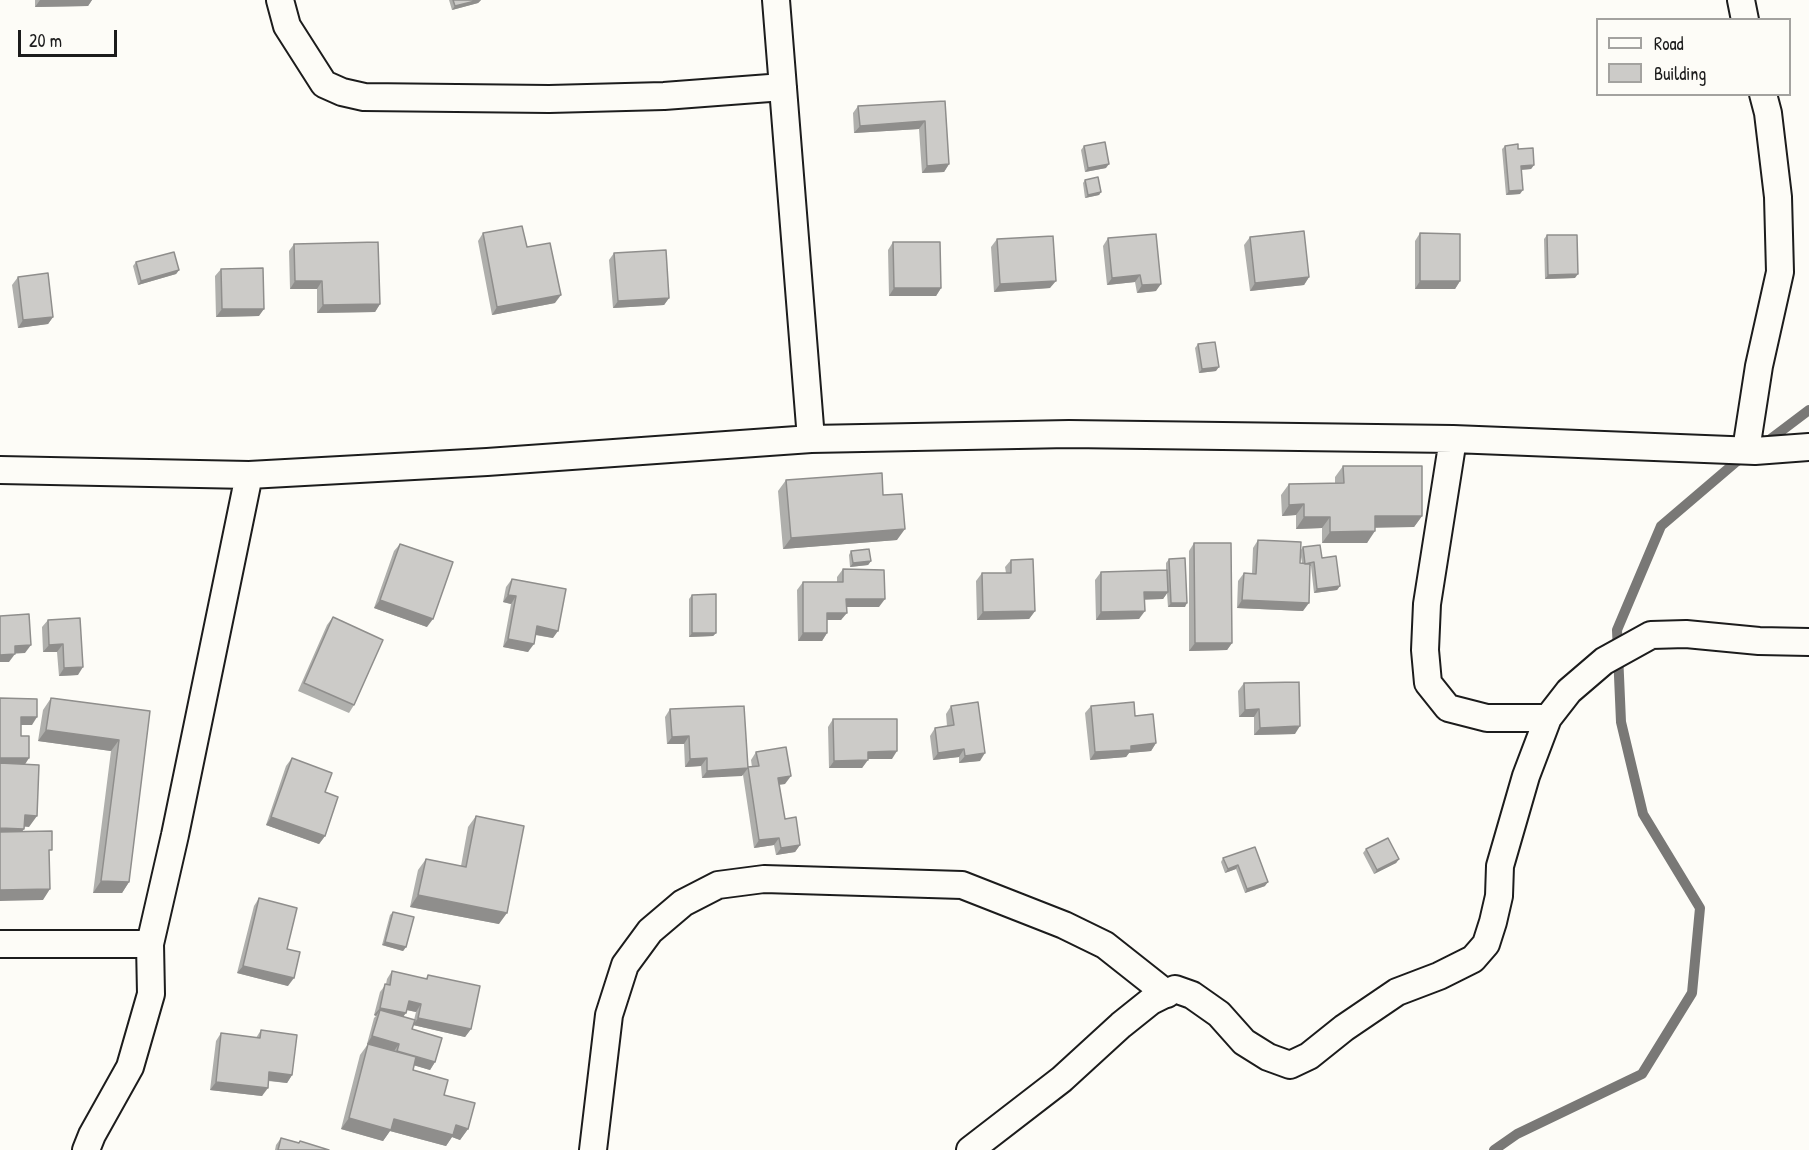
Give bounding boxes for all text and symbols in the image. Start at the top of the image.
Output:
scale bar [21,18,120,56]
legend [1596,18,1791,96]
text: 20 m [29,28,62,53]
text: Road [1654,31,1684,56]
text: Building [1654,61,1706,86]

